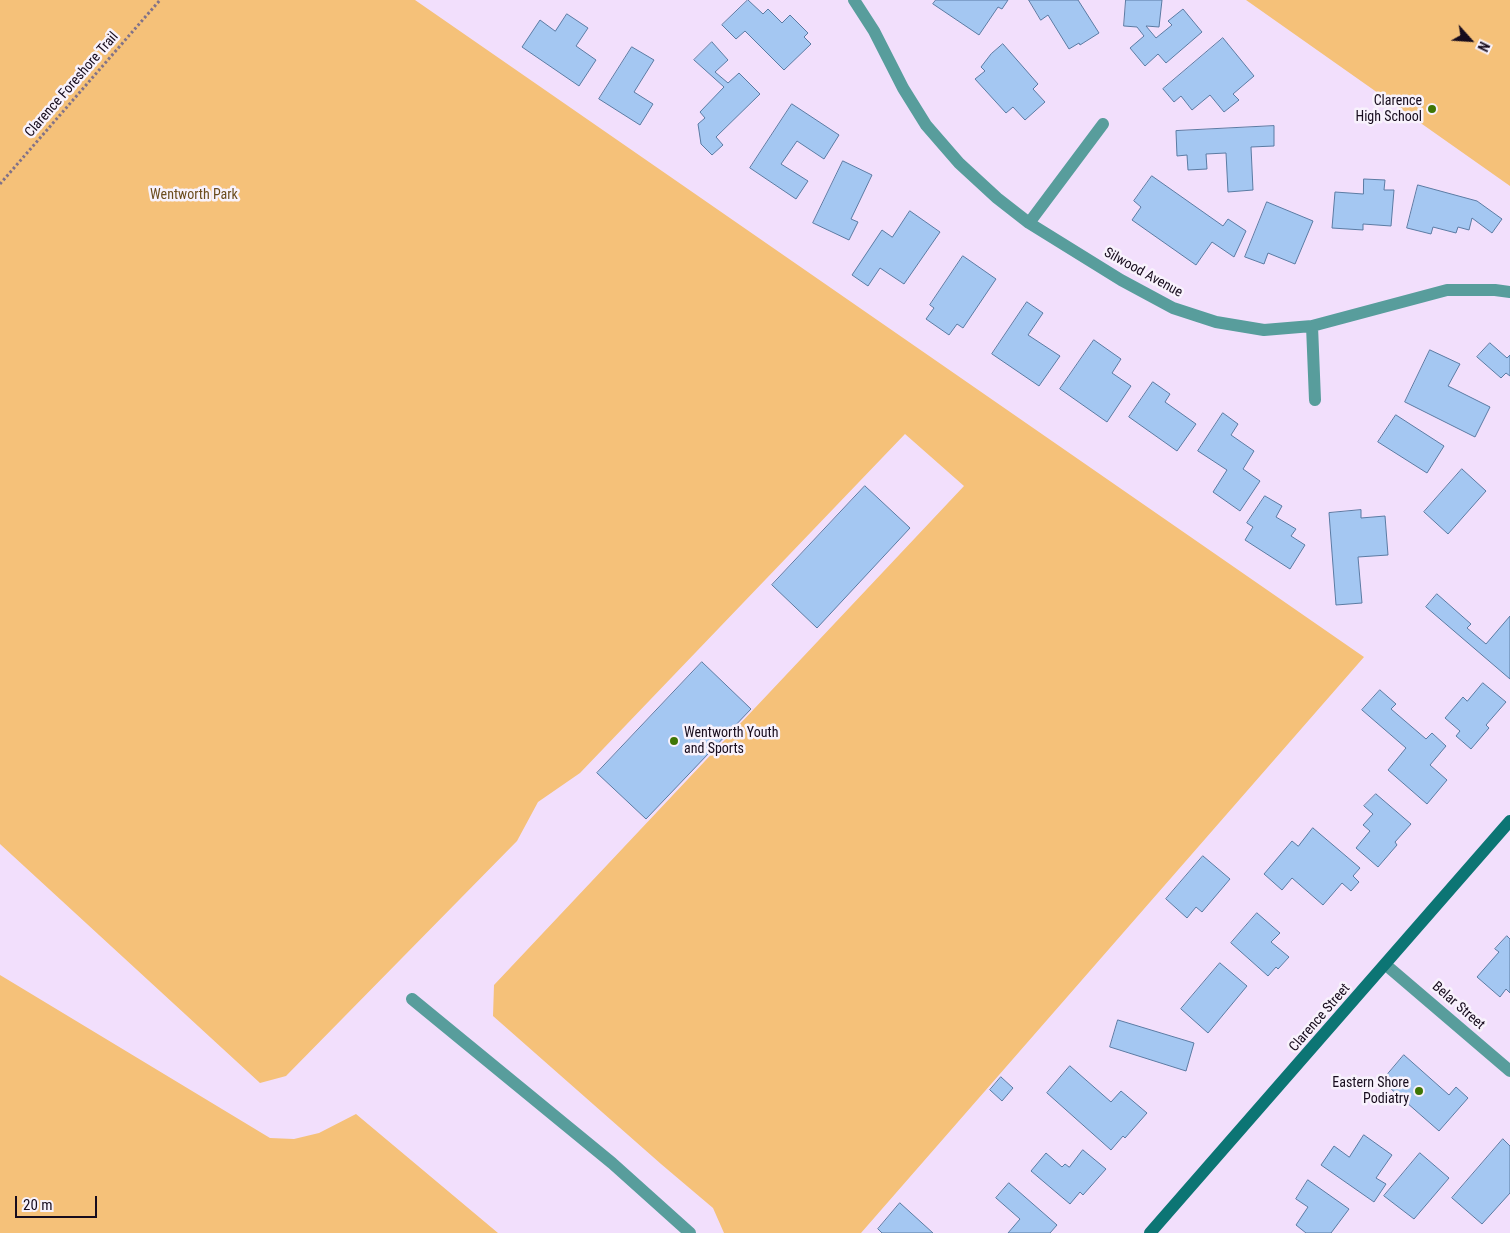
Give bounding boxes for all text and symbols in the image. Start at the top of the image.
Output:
north arrow [1445,15,1495,65]
street label: Clarence Foreshore Trail [22,29,122,141]
text: N [1474,39,1493,54]
place label: Clarence High School [1355,93,1422,125]
marker: Clarence High School [1426,103,1438,115]
park label: Wentworth Park [150,187,238,203]
street label: Silwood Avenue [1101,244,1185,302]
place label: Wentworth Youth and Sports [684,725,778,758]
marker: Wentworth Youth and Sports [668,735,680,747]
street label: Belar Street [1428,979,1488,1033]
street label: Clarence Street [1286,981,1354,1055]
place label: Eastern Shore Podiatry [1332,1075,1409,1108]
marker: Eastern Shore Podiatry [1413,1085,1425,1097]
scale bar [18,1186,100,1218]
text: 20 m [23,1196,53,1214]

